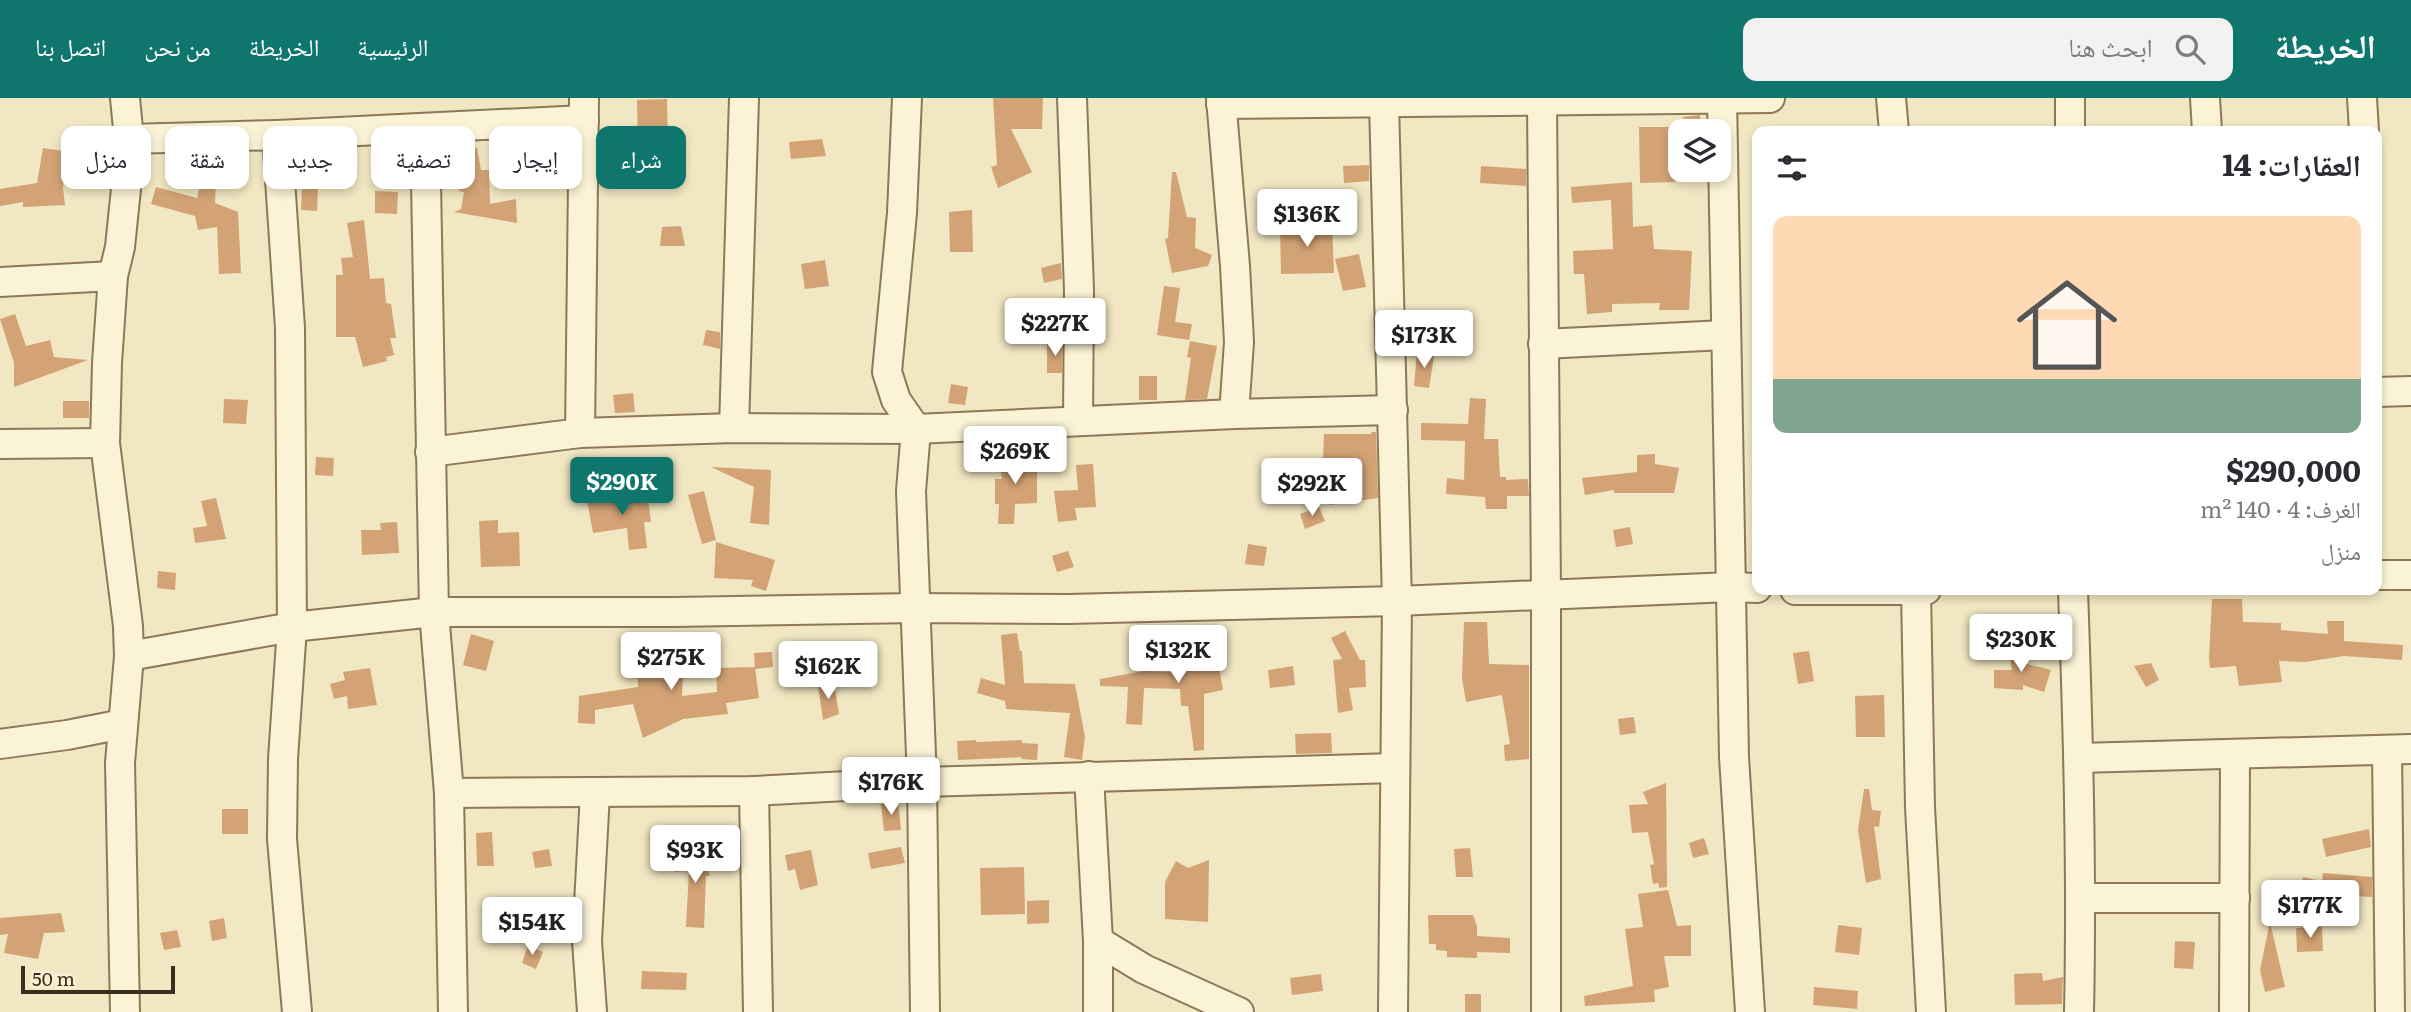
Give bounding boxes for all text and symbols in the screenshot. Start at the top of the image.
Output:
search box [1743,18,2233,81]
text: الخريطة [2275,19,2376,68]
text: ابحث هنا [2068,26,2153,65]
text: اتصل بنا [35,28,106,63]
text: من نحن [144,28,211,63]
text: الخريطة [249,28,319,63]
text: الرئيسية [357,28,429,63]
icon: search [2171,30,2209,68]
map controls [1668,119,1731,182]
button: layers [1668,119,1731,182]
chip: منزل [61,126,151,189]
chip: شقة [165,126,249,189]
chip: جديد [263,126,357,189]
chip: تصفية [371,126,475,189]
chip: إيجار [489,126,582,189]
chip: شراء [596,126,686,189]
text: العقارات: 14 [2222,141,2361,185]
icon: filters [1773,149,1811,187]
pin: $136K [1258,190,1356,249]
text: $136K [1273,195,1341,229]
icon: home [2004,262,2130,388]
pin: $227K [1006,299,1104,358]
text: $227K [1021,304,1089,338]
pin: $173K [1375,310,1473,370]
text: $173K [1391,316,1457,350]
pin: $269K [966,426,1064,486]
text: $269K [980,432,1050,466]
text: $290,000 [2226,447,2361,491]
pin: $290K [573,458,671,517]
pin: $292K [1263,458,1361,518]
text: $290K [586,463,658,497]
text: $292K [1277,464,1347,498]
text: الغرف: 4 · 140 m² [2200,491,2361,525]
text: منزل [2321,533,2361,567]
pin: $230K [1972,614,2070,674]
text: $230K [1985,620,2057,654]
pin: $132K [1129,626,1227,685]
text: $132K [1145,631,1211,665]
pin: $275K [622,632,720,692]
text: $275K [637,638,705,672]
pin: $162K [779,642,877,701]
text: $162K [794,647,862,681]
pin: $176K [842,758,940,817]
text: $176K [858,763,924,797]
pin: $93K [654,826,736,885]
text: $93K [666,831,724,865]
pin: $177K [2261,880,2359,940]
text: $177K [2277,886,2343,920]
pin: $154K [483,898,581,957]
text: $154K [498,903,566,937]
scale bar [21,963,175,995]
text: 50 m [32,964,75,992]

